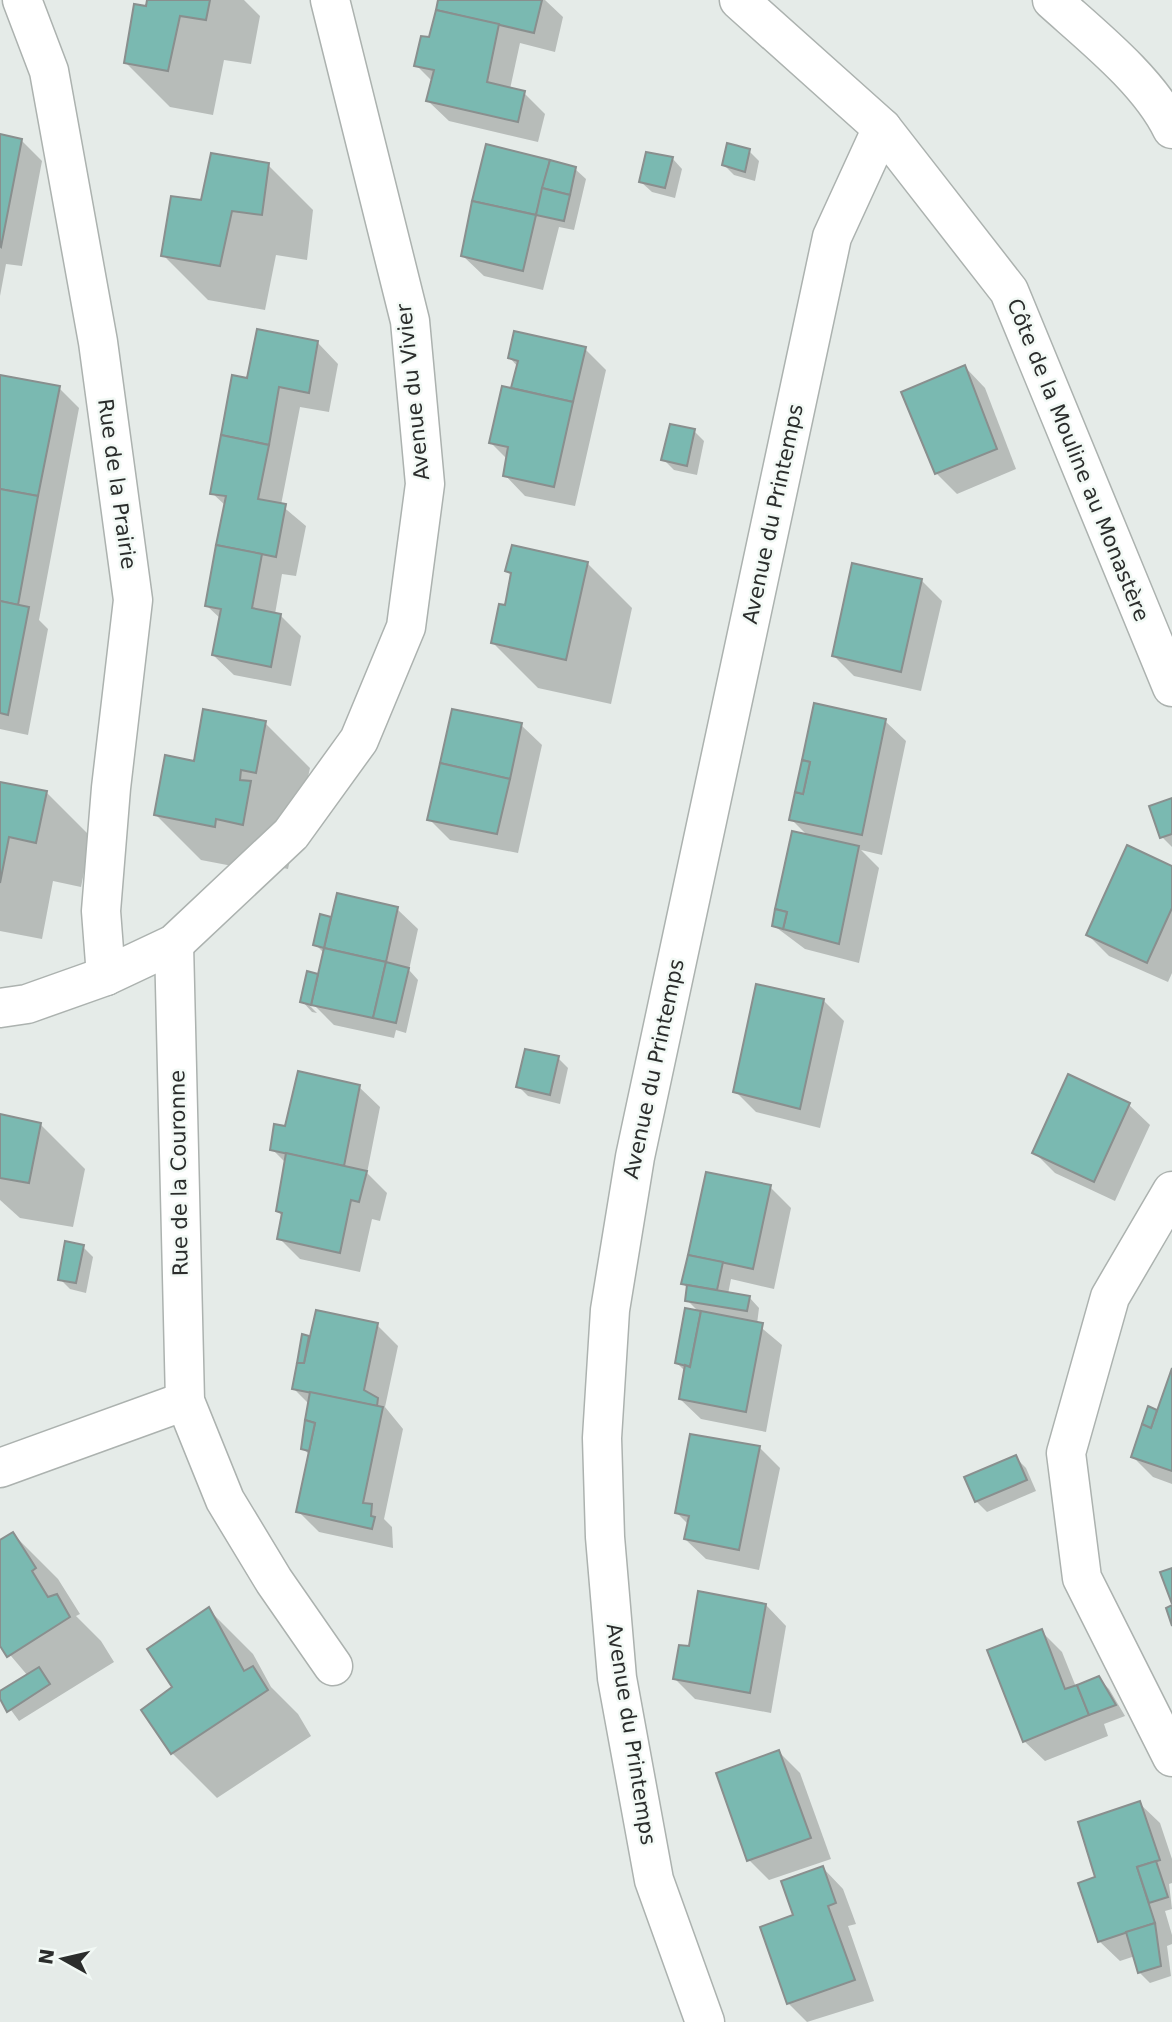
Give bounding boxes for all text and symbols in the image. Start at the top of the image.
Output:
street label: Côte de la Mouline au Monastère [1002,295,1154,625]
street label: Avenue du Vivier [392,302,434,482]
street label: Rue de la Prairie [93,397,141,571]
street label: Avenue du Printemps [738,402,808,626]
street label: Avenue du Printemps [619,957,689,1181]
street label: Rue de la Couronne [165,1070,193,1276]
street label: Avenue du Printemps [602,1622,660,1846]
north arrow [28,1924,98,1994]
text: N [34,1947,58,1966]

